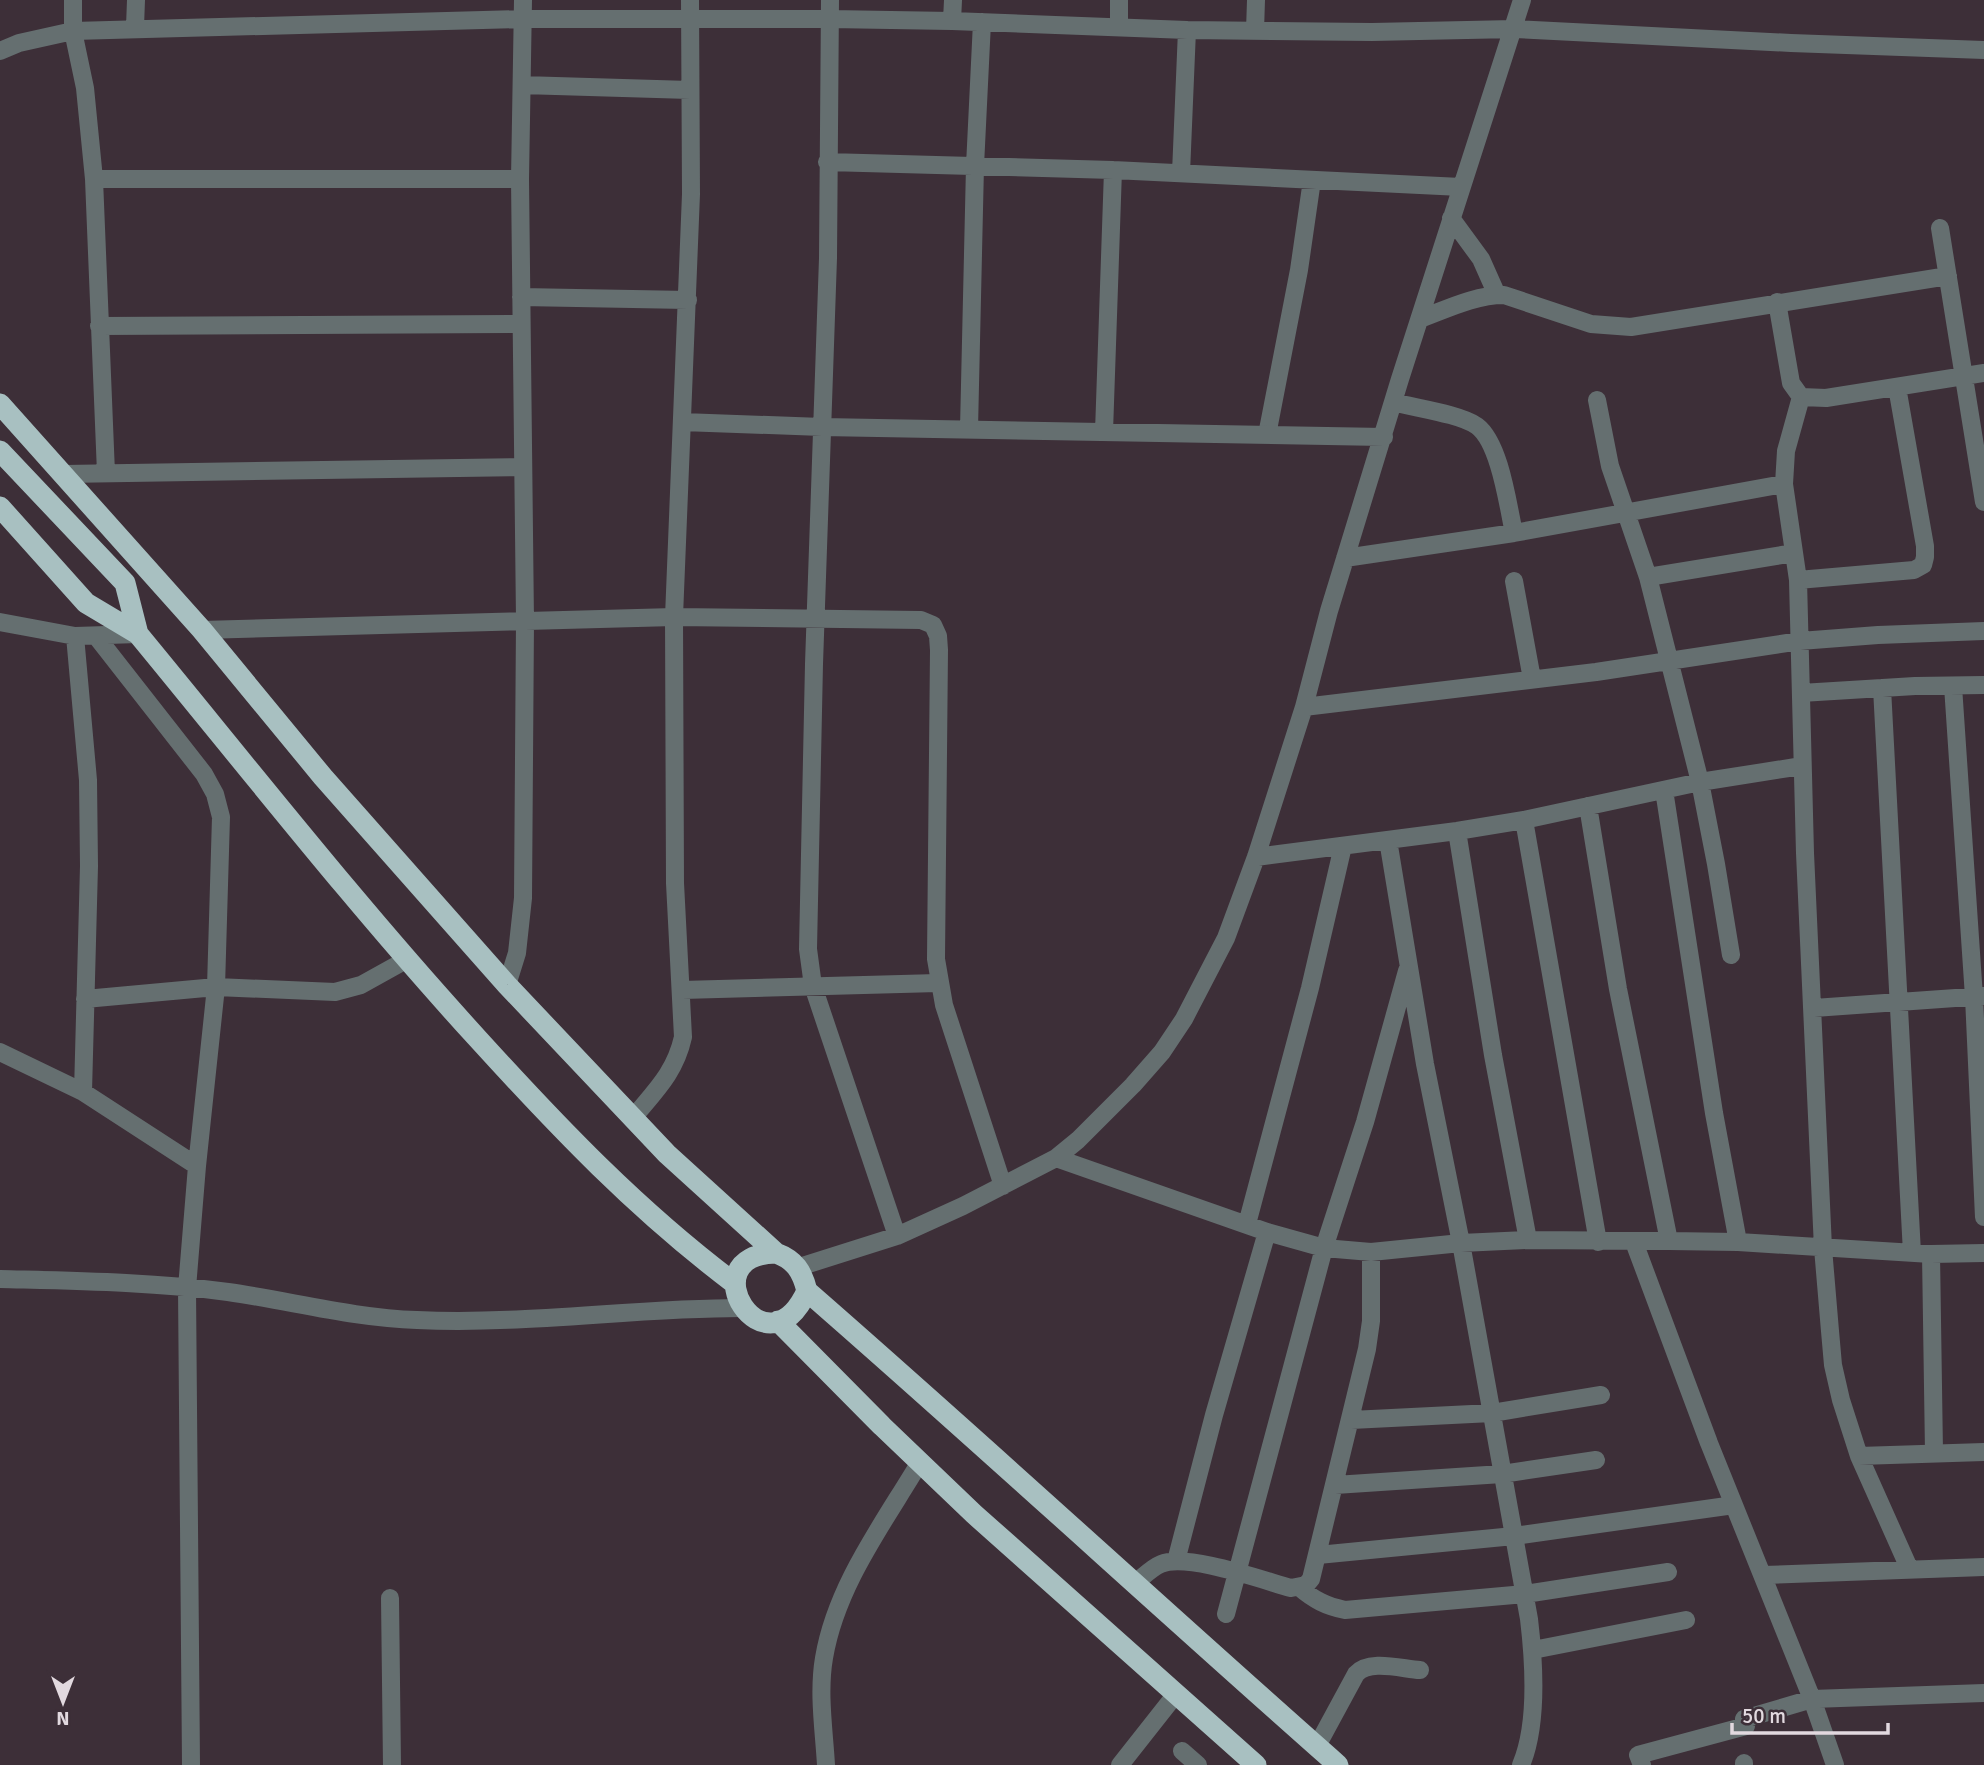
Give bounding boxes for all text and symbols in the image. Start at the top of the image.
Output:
north arrow [28,1667,98,1737]
scale bar [1732,1692,1888,1736]
text: 50 m [1742,1703,1786,1729]
text: N [56,1706,70,1730]

